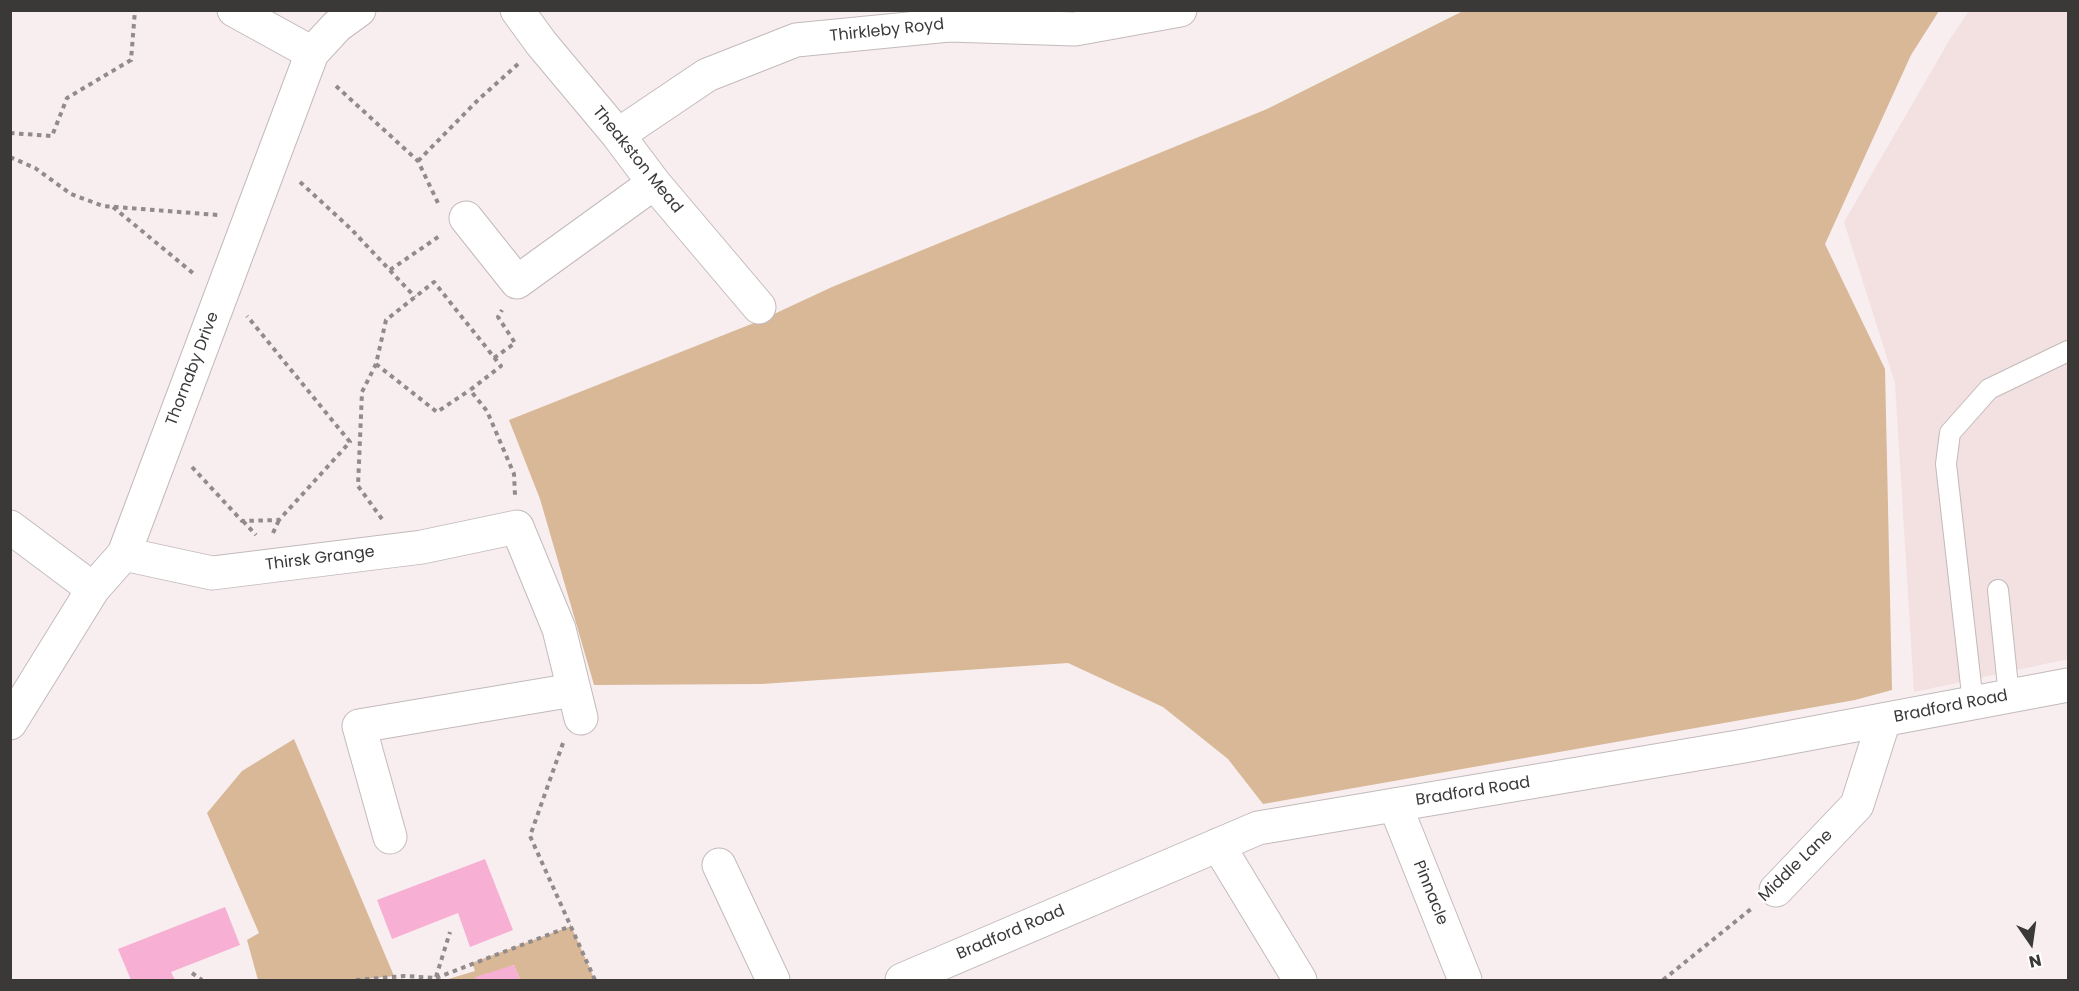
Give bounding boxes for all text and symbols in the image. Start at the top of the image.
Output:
street label: Thirkleby Royd [829,15,945,47]
street label: Theakston Mead [588,103,686,217]
street label: Thornaby Drive [162,309,224,429]
street label: Thirsk Grange [264,543,376,575]
street label: Bradford Road [1892,687,2010,727]
street label: Bradford Road [1414,773,1532,811]
street label: Middle Lane [1755,826,1837,906]
street label: Pinnacle [1408,858,1452,928]
street label: Bradford Road [954,902,1068,964]
north arrow [2001,913,2061,973]
text: N [2027,948,2044,974]

